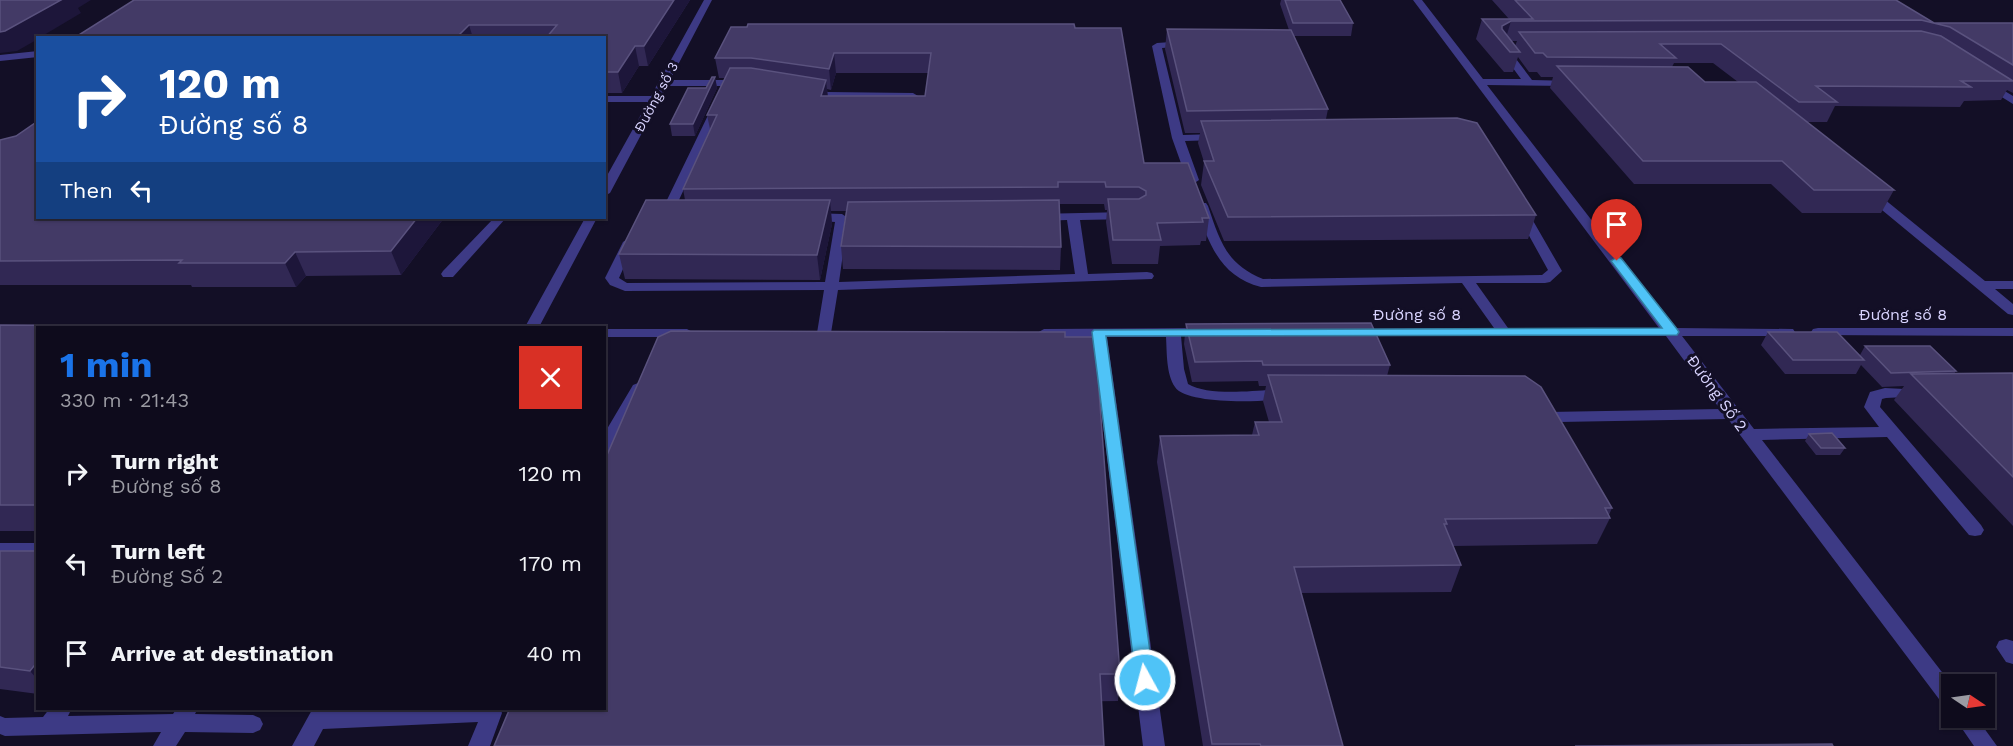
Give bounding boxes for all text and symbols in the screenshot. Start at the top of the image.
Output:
text: 120 m [159,59,281,108]
street label: Đường số 3 [631,59,681,135]
icon: right [60,60,138,138]
text: Đường số 8 [159,109,308,141]
icon: left [125,174,158,207]
text: Then [60,178,113,203]
pin [1591,199,1642,261]
icon: arrive [1600,208,1633,241]
street label: Đường số 8 [1373,305,1461,324]
street label: Đường số 8 [1859,305,1947,324]
text: 1 min [60,344,152,386]
button: close [519,346,582,409]
street label: Đường Số 2 [1683,351,1751,435]
text: 330 m · 21:43 [60,388,189,412]
text: Turn right [111,449,218,474]
icon: right [60,457,93,490]
text: 120 m [518,461,582,486]
text: Đường số 8 [111,474,222,498]
text: Turn left [111,539,205,564]
icon: left [60,547,93,580]
text: 170 m [519,551,582,576]
text: Đường Số 2 [111,564,223,588]
icon: arrive [60,637,93,670]
text: Arrive at destination [111,641,334,666]
text: 40 m [526,641,582,666]
position arrow [1113,648,1177,712]
north arrow [1941,674,1995,728]
map controls [1941,674,1995,728]

